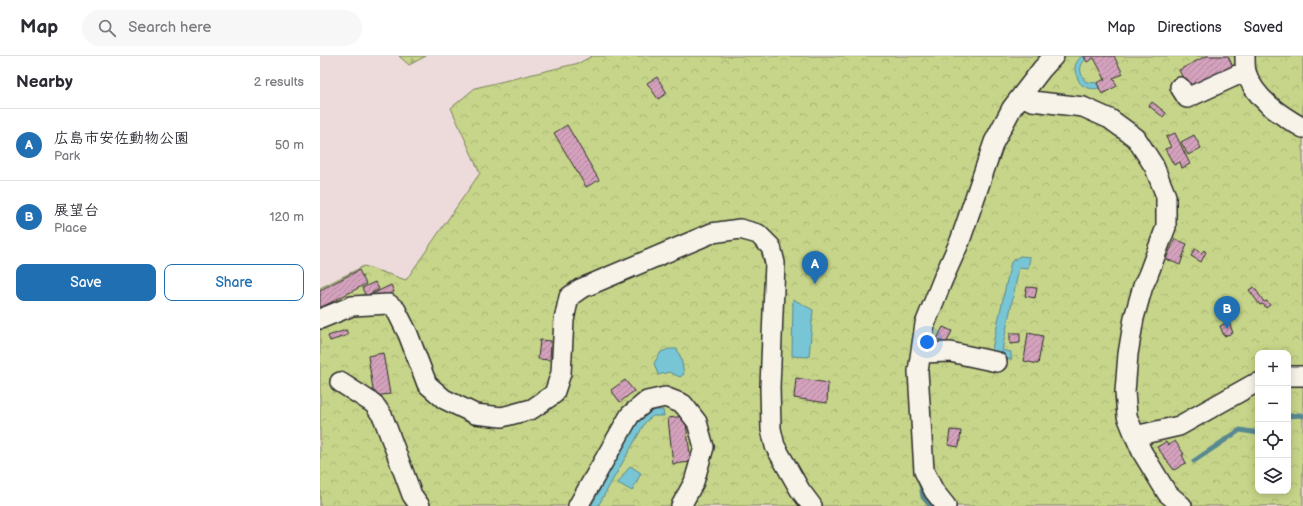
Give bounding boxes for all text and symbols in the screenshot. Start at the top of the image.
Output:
search box [82,10,362,46]
text: Map [20,16,58,39]
icon: search [96,17,118,39]
text: Search here [128,18,211,37]
text: Map [1107,19,1135,36]
text: Directions [1157,19,1222,36]
text: Saved [1244,19,1283,36]
text: Nearby [16,72,73,92]
text: 2 results [254,74,304,90]
text: 広島市安佐動物公園 [54,129,189,148]
text: A [25,137,33,153]
text: 50 m [275,137,304,153]
text: Park [54,148,80,164]
text: 展望台 [54,201,99,220]
text: B [24,209,34,225]
text: 120 m [269,209,304,225]
text: Place [54,220,87,236]
pin: A [802,251,828,284]
button: Save [16,264,156,301]
button: Share [164,264,304,301]
pin: B [1214,296,1240,329]
your location [917,332,937,352]
map controls [1255,350,1291,494]
button: + [1255,350,1291,386]
button: − [1255,386,1291,422]
button: locate [1255,422,1291,458]
button: layers [1255,458,1291,494]

